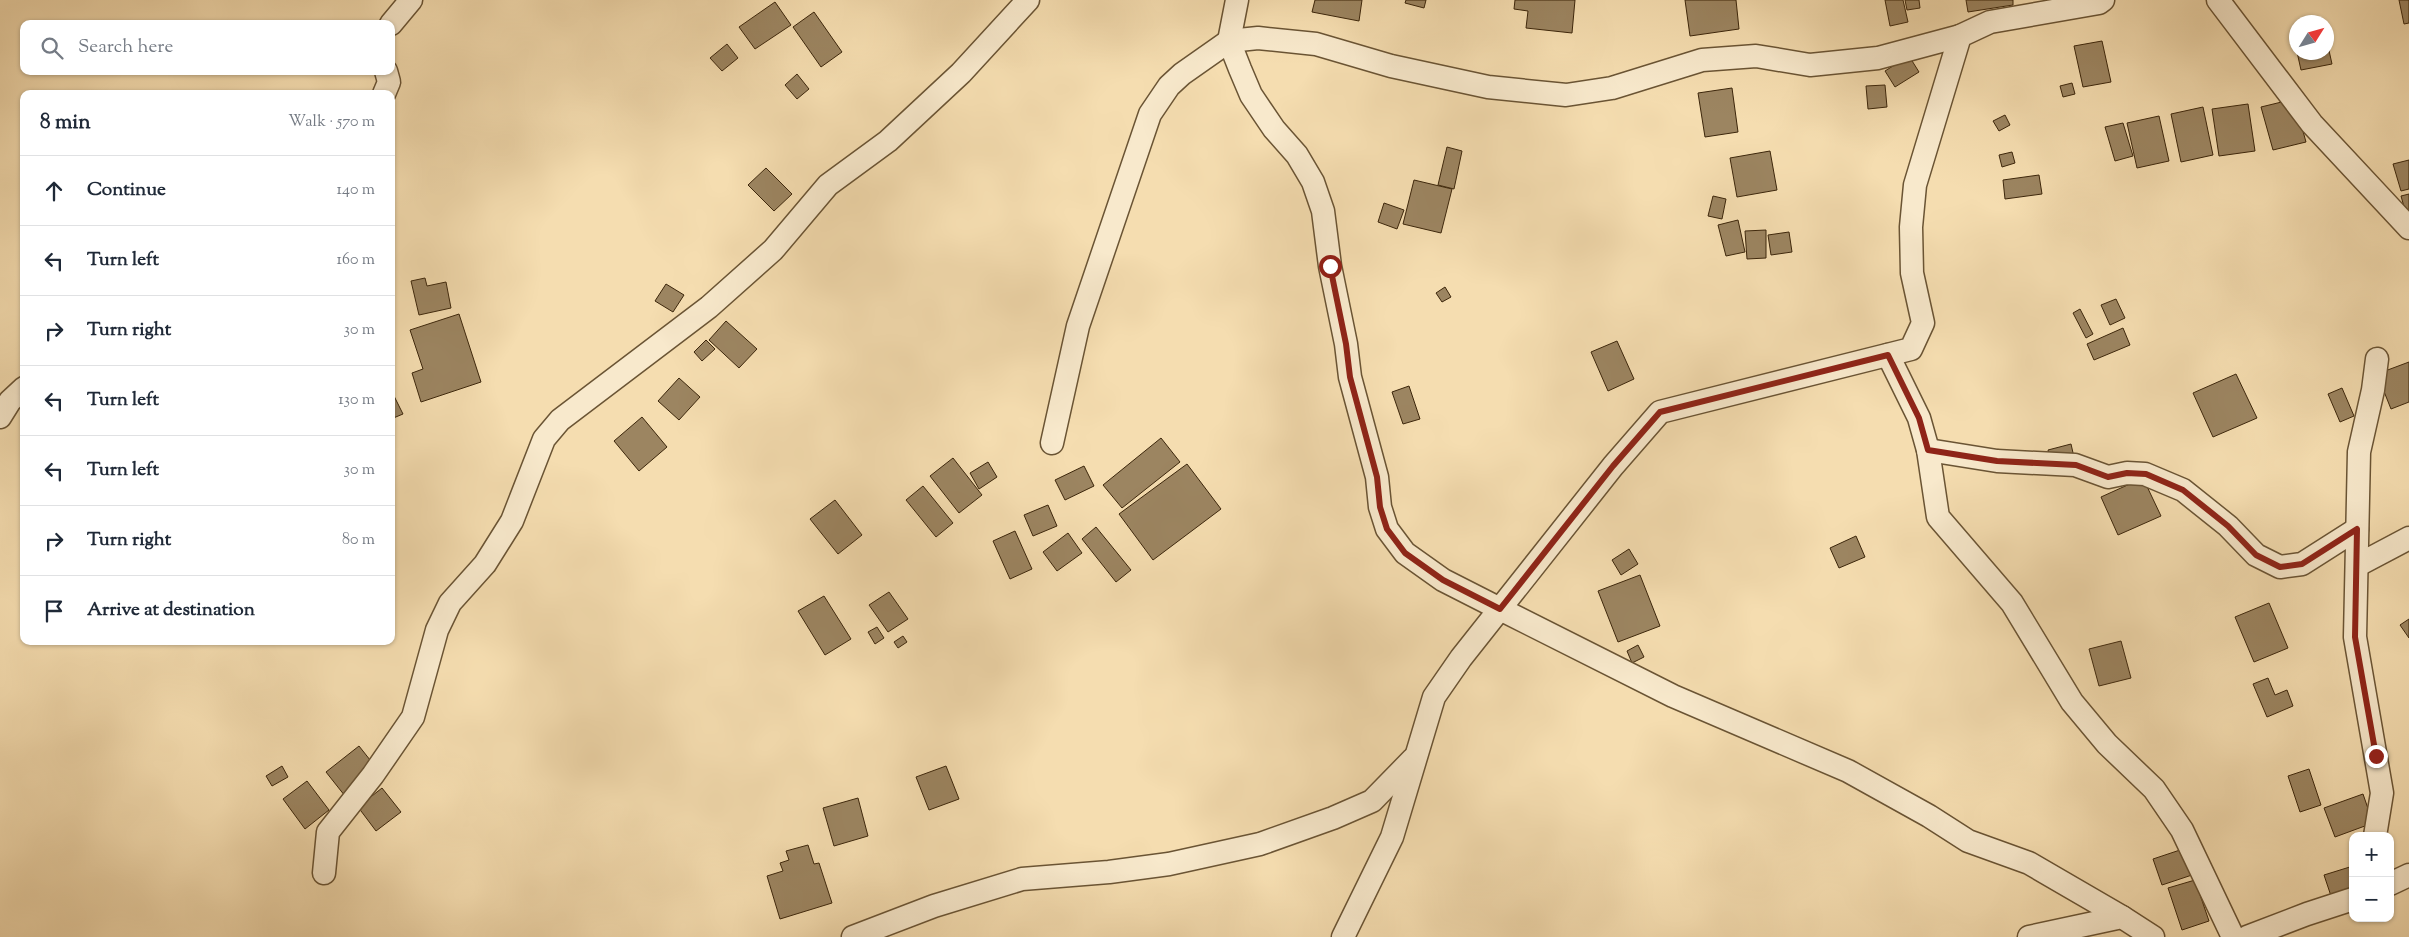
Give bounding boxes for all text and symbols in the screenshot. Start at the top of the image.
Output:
north arrow [2289,15,2334,60]
search box [20,20,395,75]
icon: search [38,34,66,62]
text: Search here [78,34,173,61]
text: 8 min [40,108,91,138]
text: Walk · 570 m [288,111,375,134]
icon: ahead [40,177,68,205]
text: Continue [87,177,166,204]
text: 140 m [337,179,375,202]
icon: left [40,247,68,275]
text: Turn left [87,247,159,274]
text: 160 m [337,249,375,272]
route start [1319,255,1342,278]
icon: right [40,317,68,345]
text: Turn right [87,317,171,344]
text: 30 m [344,319,375,342]
icon: left [40,387,68,415]
text: Turn left [87,387,159,414]
text: 130 m [338,389,375,412]
icon: left [40,457,68,485]
text: Turn left [87,457,159,484]
text: 30 m [344,459,375,482]
icon: right [40,527,68,555]
text: Turn right [87,527,171,554]
text: 80 m [342,529,375,552]
icon: arrive [40,597,68,625]
text: Arrive at destination [87,597,255,624]
route end [2365,745,2388,768]
map controls [2349,832,2394,922]
button: + [2349,832,2394,877]
button: − [2349,877,2394,922]

